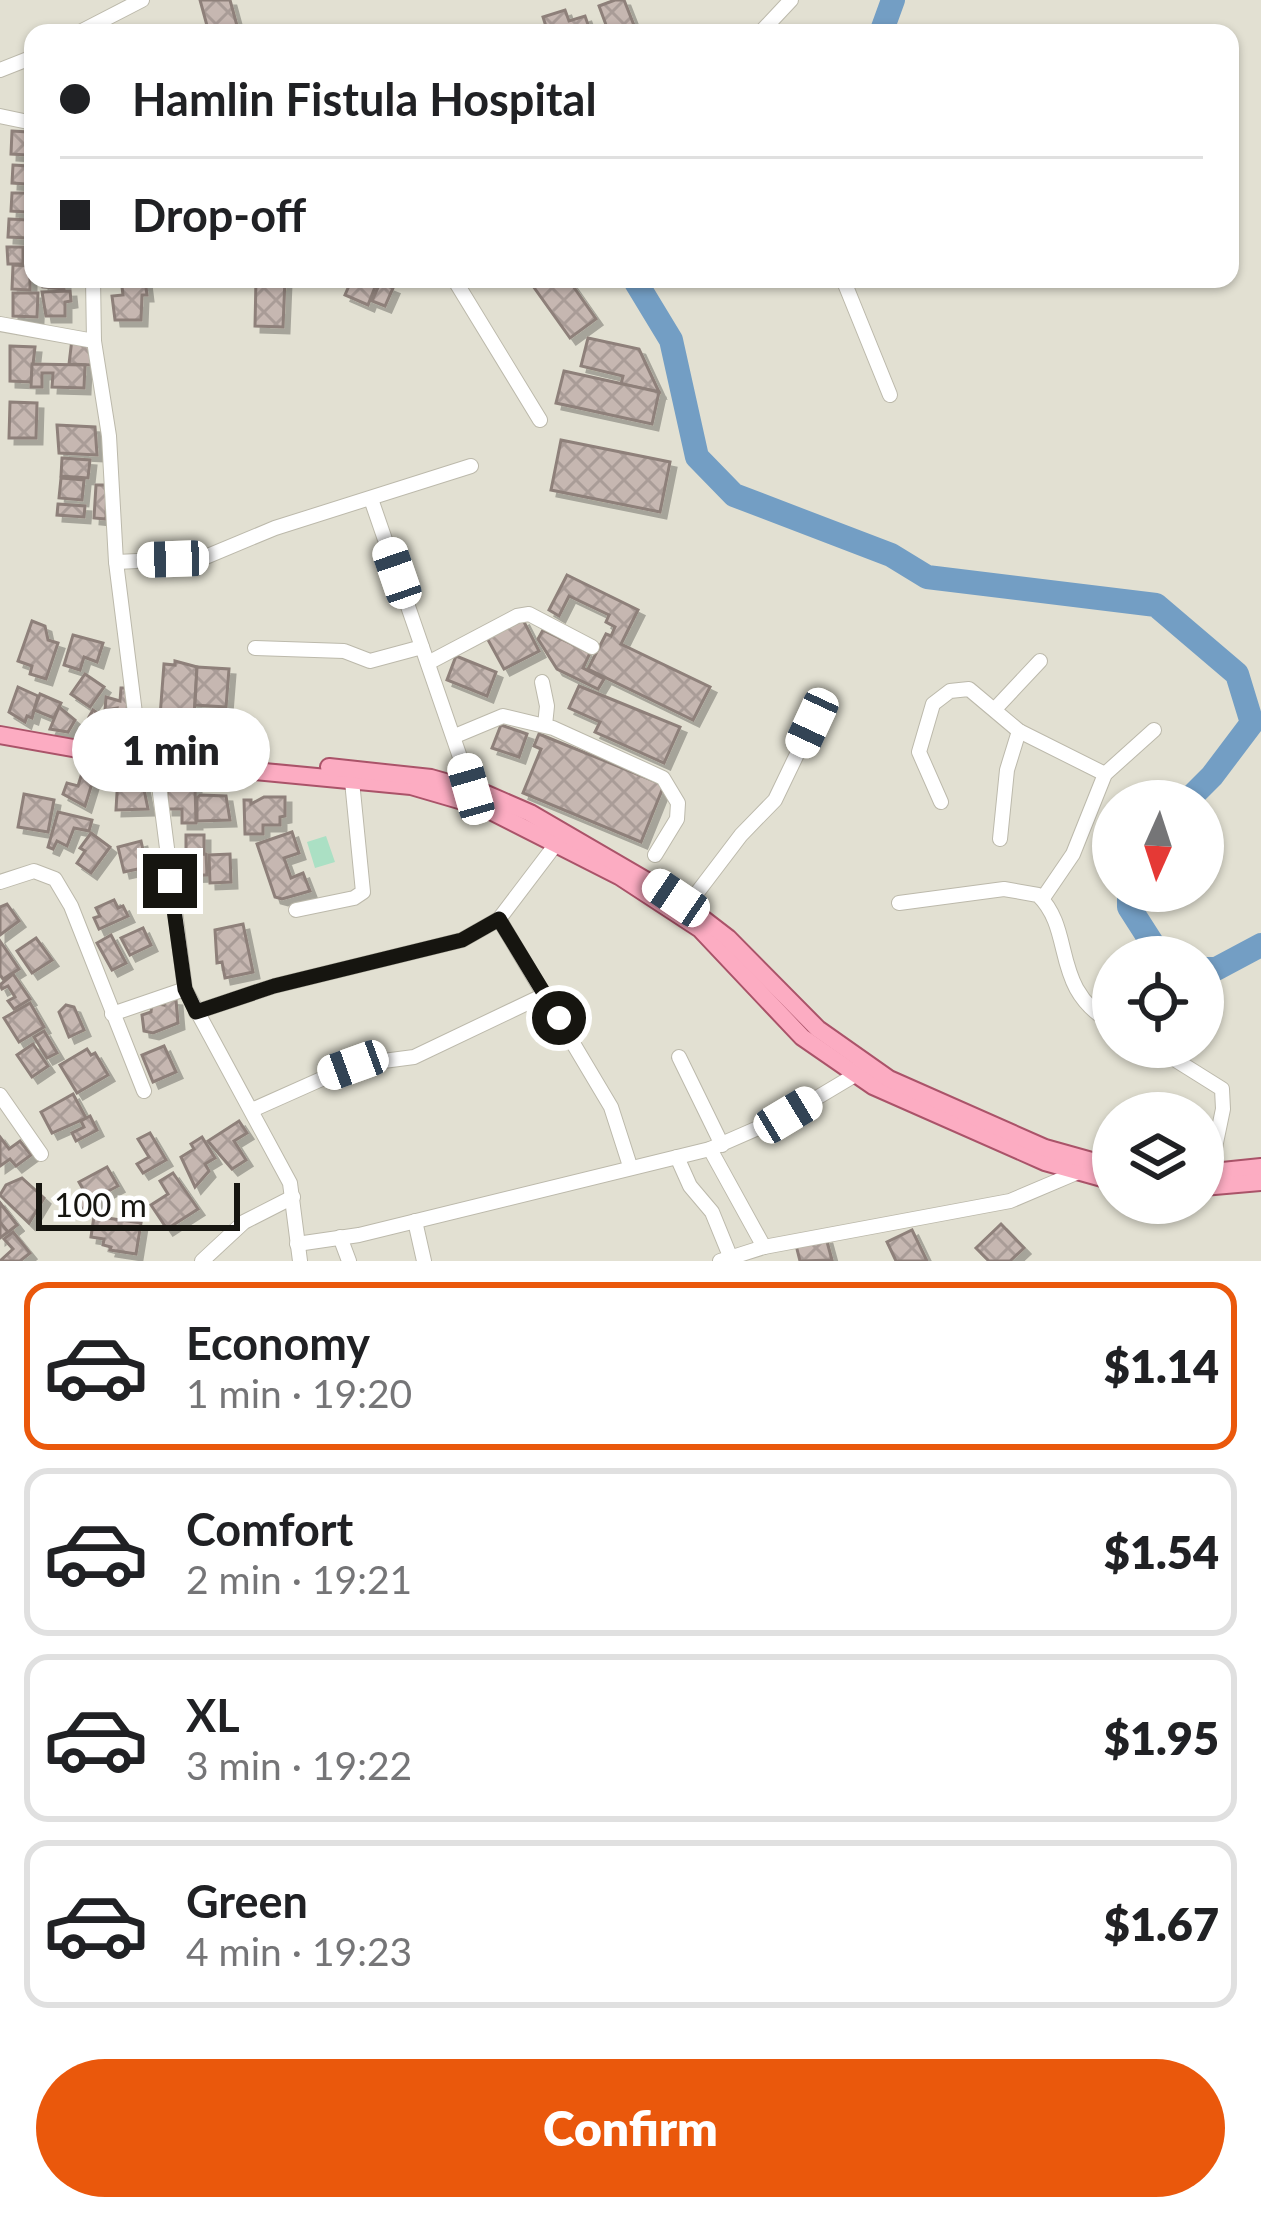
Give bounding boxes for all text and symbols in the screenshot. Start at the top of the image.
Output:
text: Hamlin Fistula Hospital [132,72,597,126]
text: Drop-off [132,188,306,242]
car [368,533,426,613]
car [136,540,210,578]
car [780,683,844,763]
callout: 1 min [71,707,269,791]
text: 1 min [122,727,220,773]
car [444,749,498,829]
north arrow [1092,780,1224,912]
map controls [1092,780,1224,1224]
route end [143,854,197,908]
car [636,863,716,933]
button: locate [1092,936,1224,1068]
route start [532,991,586,1045]
car [313,1036,393,1094]
car [748,1081,828,1149]
button: layers [1092,1092,1224,1224]
scale bar [36,1177,240,1230]
text: 100 m [54,1184,147,1224]
icon: car [42,1312,150,1420]
text: Economy [186,1316,370,1370]
text: $1.14 [1104,1339,1219,1393]
text: 1 min · 19:20 [186,1370,412,1416]
icon: car [42,1498,150,1606]
text: Comfort [186,1502,353,1556]
text: $1.54 [1104,1525,1219,1579]
text: 2 min · 19:21 [186,1556,412,1602]
icon: car [42,1684,150,1792]
text: XL [186,1688,240,1742]
text: $1.95 [1104,1711,1219,1765]
text: 3 min · 19:22 [186,1742,412,1788]
icon: car [42,1870,150,1978]
text: Green [186,1874,308,1928]
text: $1.67 [1104,1897,1219,1951]
text: 4 min · 19:23 [186,1928,412,1974]
button: Confirm [36,2059,1225,2197]

